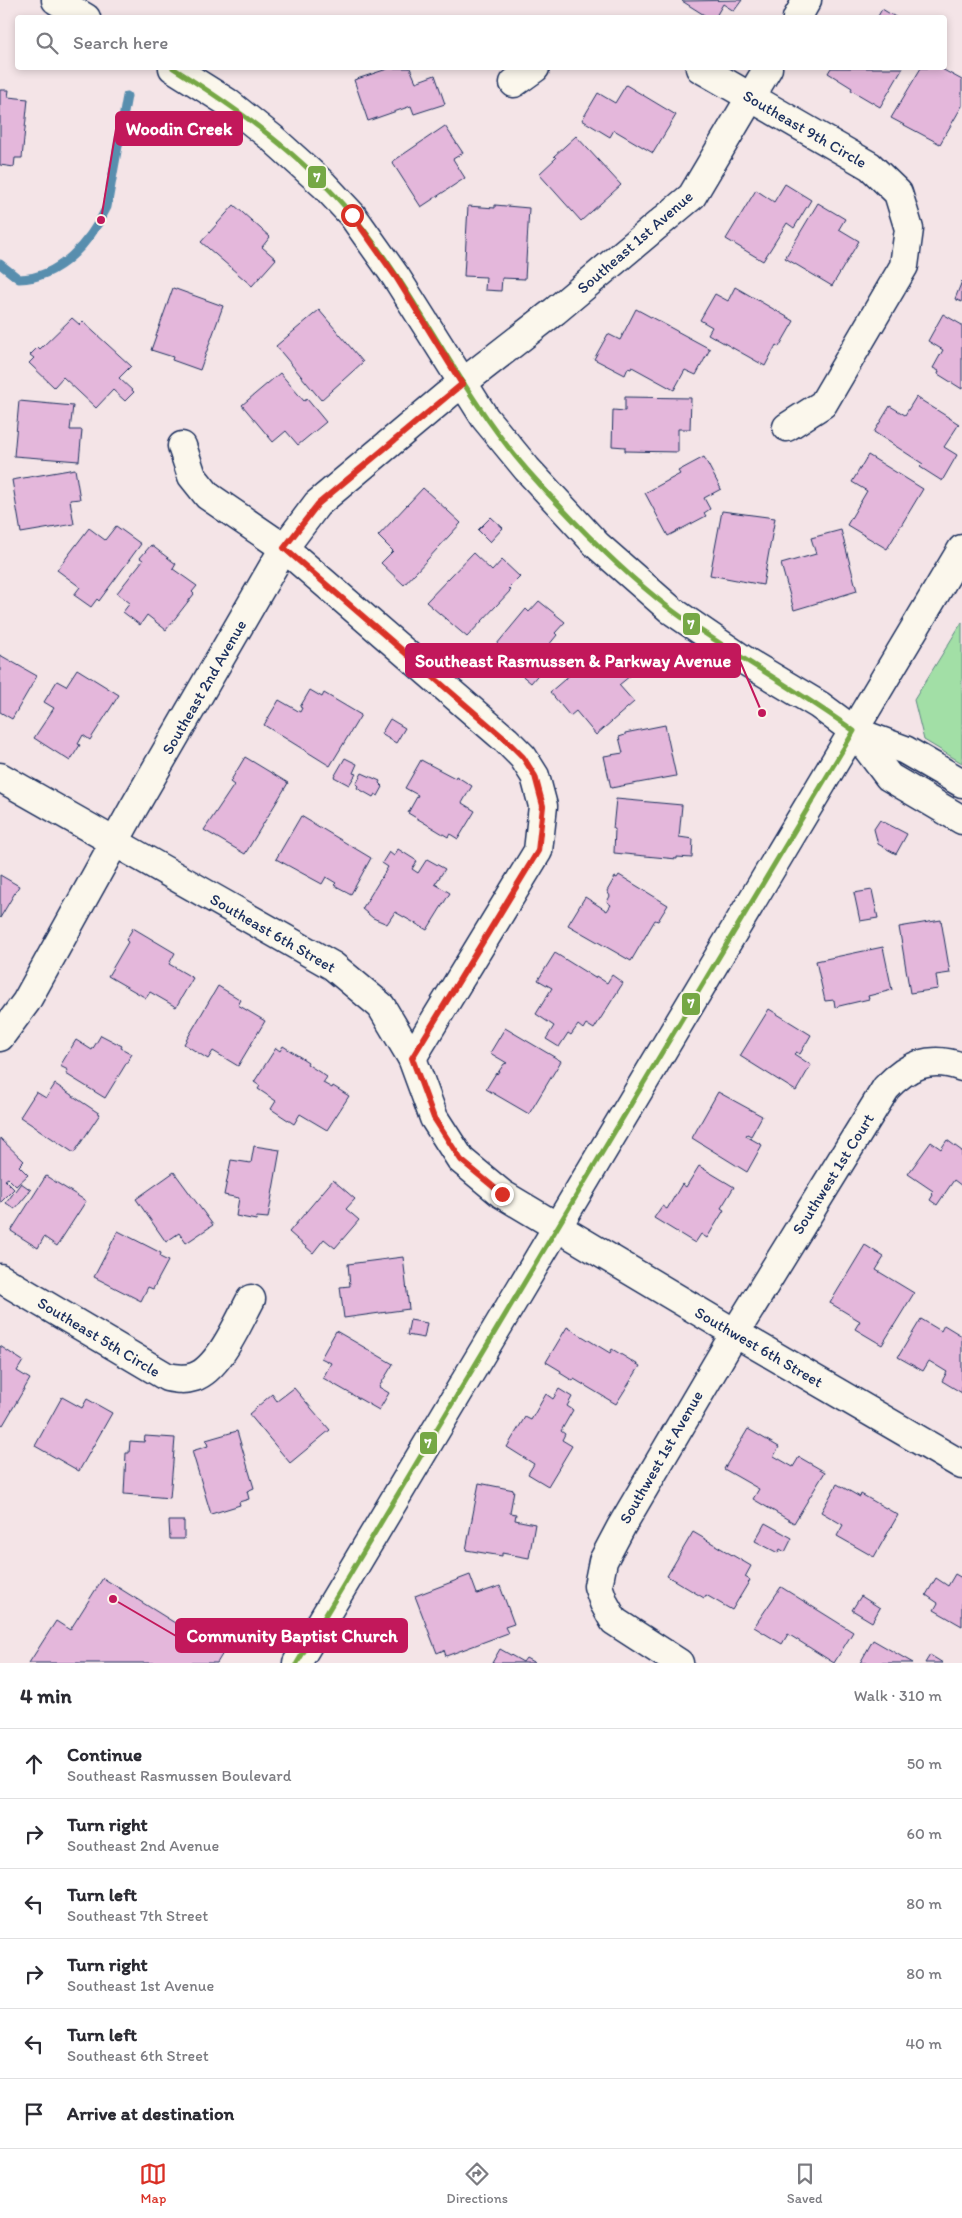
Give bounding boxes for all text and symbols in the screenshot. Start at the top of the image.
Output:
search box [15,15,947,70]
icon: search [33,29,61,57]
text: Search here [73,31,168,54]
street label: Southeast 9th Circle [740,86,870,172]
callout: Woodin Creek [116,112,242,145]
text: Woodin Creek [126,118,233,140]
line badge: 7 [307,165,327,189]
text: 7 [313,169,321,186]
street label: Southeast 1st Avenue [573,186,697,297]
route start [341,204,364,227]
line badge: 7 [682,612,701,636]
street label: Southeast 2nd Avenue [158,616,250,758]
text: 7 [687,616,695,633]
callout: Southeast Rasmussen & Parkway Avenue [406,644,740,677]
text: Southeast Rasmussen & Parkway Avenue [415,650,731,672]
street label: Southeast 6th Street [207,889,339,977]
line badge: 7 [681,992,701,1016]
text: 7 [687,995,695,1012]
street label: Southwest 1st Court [788,1110,878,1238]
route end [491,1183,514,1206]
street label: Southeast 5th Circle [34,1293,164,1381]
street label: Southwest 6th Street [692,1303,826,1391]
street label: Southwest 1st Avenue [615,1387,707,1527]
line badge: 7 [419,1431,438,1455]
text: 7 [424,1435,432,1452]
callout: Community Baptist Church [176,1619,407,1652]
text: Community Baptist Church [186,1625,398,1647]
text: 4 min [20,1683,72,1708]
text: Walk · 310 m [854,1686,942,1705]
text: Continue [67,1743,142,1766]
icon: ahead [20,1750,48,1778]
text: 50 m [907,1754,942,1773]
text: Southeast Rasmussen Boulevard [67,1766,292,1785]
text: Turn right [67,1813,148,1836]
icon: right [20,1820,48,1848]
text: 60 m [907,1824,942,1843]
text: Southeast 2nd Avenue [67,1836,219,1855]
text: Turn left [67,1883,137,1906]
icon: left [20,1890,48,1918]
text: 80 m [906,1894,942,1913]
text: Southeast 7th Street [67,1906,208,1925]
text: Turn right [67,1953,148,1976]
icon: right [20,1960,48,1988]
text: 80 m [906,1964,942,1983]
text: Southeast 1st Avenue [67,1976,214,1995]
text: Turn left [67,2023,137,2046]
icon: left [20,2030,48,2058]
text: 40 m [905,2034,942,2053]
text: Southeast 6th Street [67,2046,209,2065]
icon: arrive [20,2100,48,2128]
text: Arrive at destination [67,2102,234,2125]
tab: Map [139,2160,167,2207]
tab: Directions [446,2160,508,2207]
tab: Saved [787,2160,823,2207]

